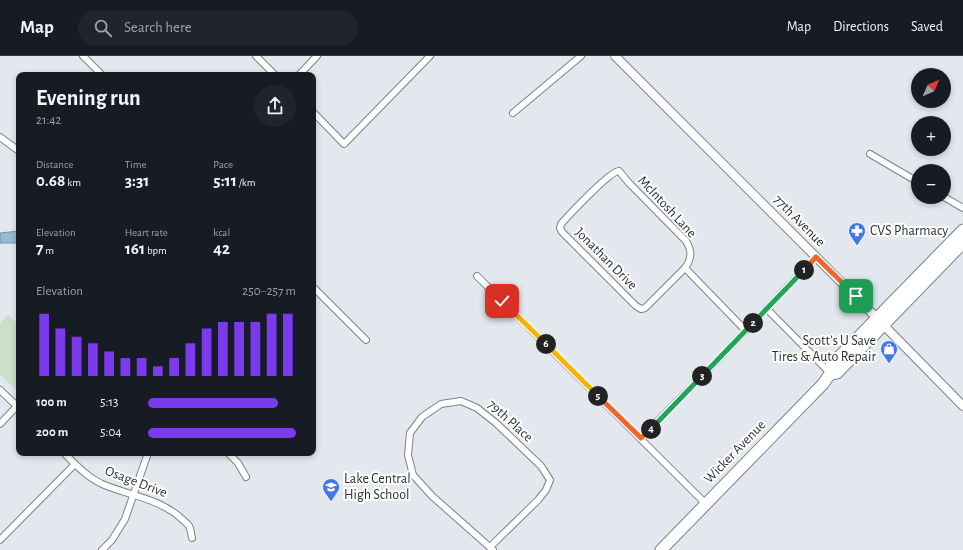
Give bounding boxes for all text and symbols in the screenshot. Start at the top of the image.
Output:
search box [78,10,358,46]
icon: search [92,17,114,39]
text: Map [20,18,54,37]
text: Search here [124,20,192,35]
text: Map [787,20,811,34]
text: Directions [833,20,889,34]
text: Saved [911,20,943,34]
north arrow [911,68,951,108]
map controls [911,68,951,204]
button: share [254,85,296,127]
text: Evening run [36,87,141,109]
text: 21:42 [36,114,62,127]
button: + [911,116,951,156]
text: Distance [36,159,73,170]
text: Time [125,159,147,170]
text: Pace [213,159,233,170]
button: − [911,164,951,204]
text: 0.68 [36,172,65,189]
text: 3:31 [125,172,149,189]
text: 5:11 [213,172,237,189]
street label: Mclntosh Lane [635,173,699,241]
text: km [65,177,81,188]
text: /km [237,177,256,188]
street label: 77th Avenue [771,193,827,249]
pharmacy icon: CVS Pharmacy [847,221,867,246]
place label: CVS Pharmacy [870,224,948,238]
street label: Jonathan Drive [572,225,640,293]
text: Elevation [36,227,76,238]
text: Heart rate [125,227,168,238]
text: kcal [213,227,230,238]
text: 7 [36,240,43,257]
text: 161 [125,240,145,257]
text: 42 [213,240,230,257]
text: m [43,245,54,256]
text: bpm [145,245,167,256]
pin: 1 [794,260,814,280]
text: 1 [802,264,806,275]
pin [839,279,873,313]
pin [485,284,519,318]
text: Elevation [36,285,83,298]
text: 250–257 m [242,285,296,298]
icon: arrive [845,285,867,307]
icon: check [491,290,513,312]
pin: 2 [743,313,763,333]
text: 2 [750,317,756,328]
pin: 6 [536,334,556,354]
place label: Scott's U Save Tires & Auto Repair [772,334,876,364]
text: 6 [543,338,549,349]
shop icon: Scott's U Save Tires & Auto Repair [879,339,899,364]
pin: 3 [692,366,712,386]
text: 3 [700,370,704,381]
pin: 5 [588,386,608,406]
text: 5 [596,390,600,401]
text: 100 m [36,396,67,409]
text: 5:13 [100,396,118,409]
street label: 79th Place [485,397,535,445]
street label: Wicker Avenue [702,418,768,486]
pin: 4 [641,419,661,439]
text: 4 [648,423,654,434]
text: 200 m [36,426,68,439]
text: 5:04 [100,426,122,439]
street label: Osage Drive [103,464,169,500]
place label: Lake Central High School [344,472,411,502]
school or university icon: Lake Central High School [321,477,341,502]

